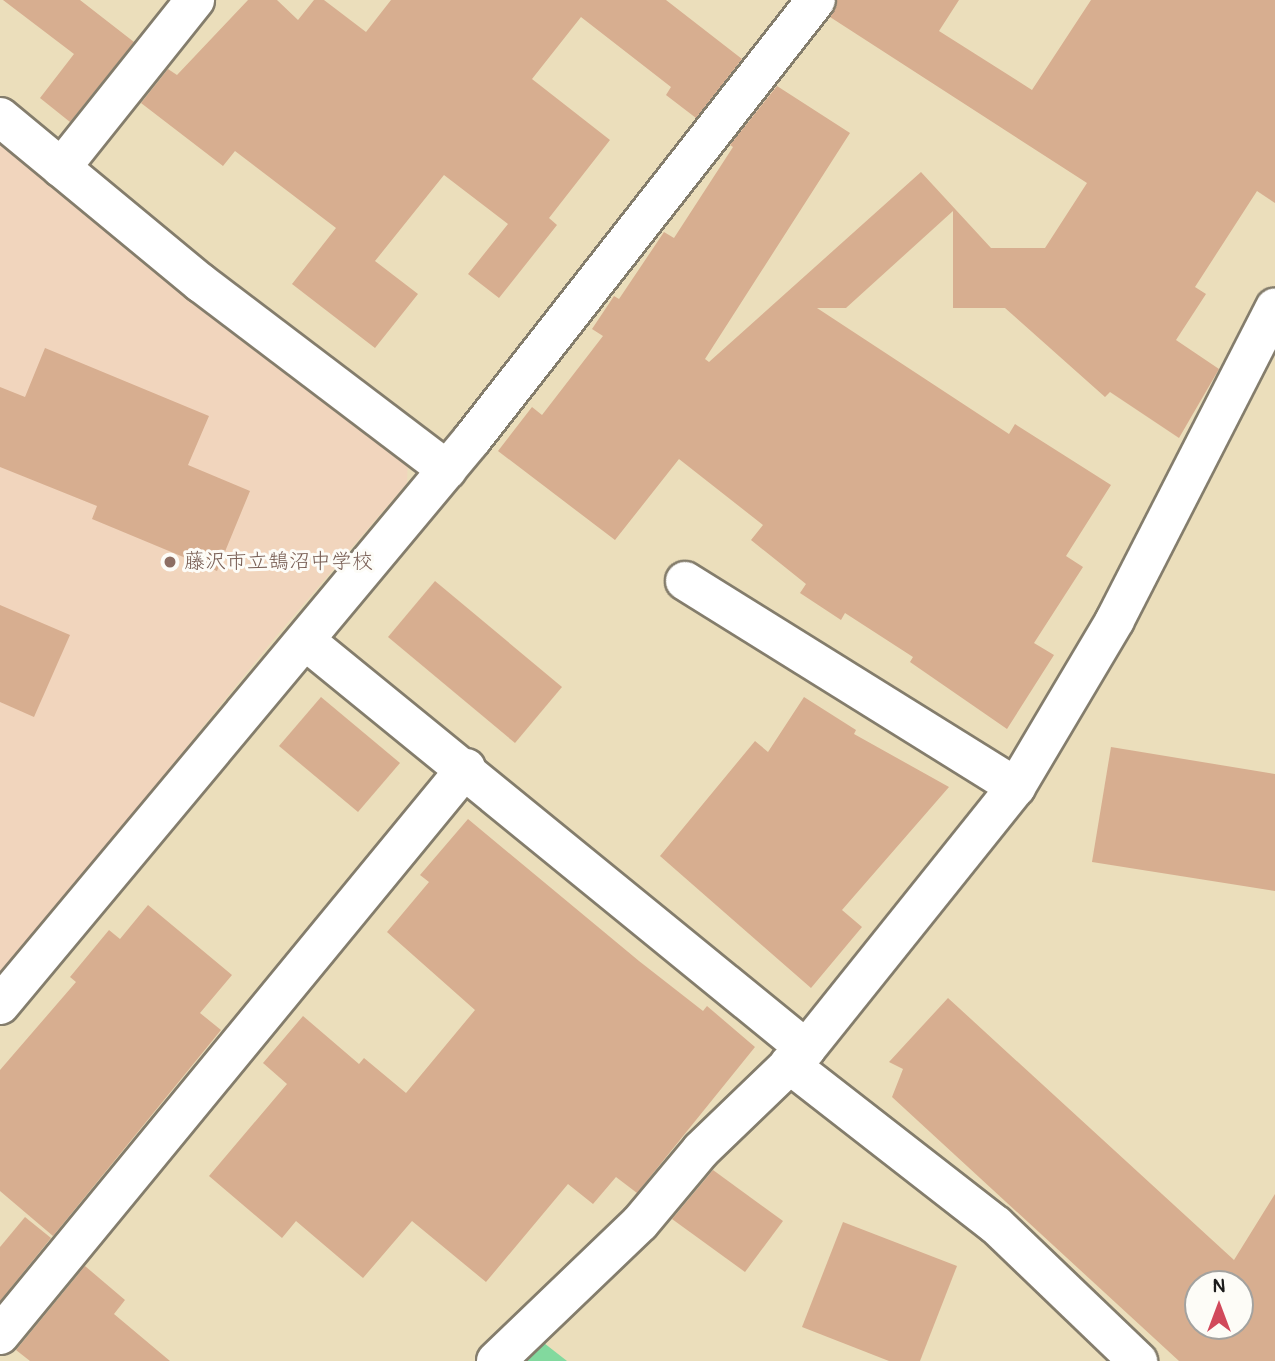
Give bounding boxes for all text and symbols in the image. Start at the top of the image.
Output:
place label: 藤沢市立鵠沼中学校 [184,549,373,575]
marker: 藤沢市立鵠沼中学校 [162,554,178,570]
north arrow [1184,1270,1254,1340]
text: N [1213,1274,1225,1298]

